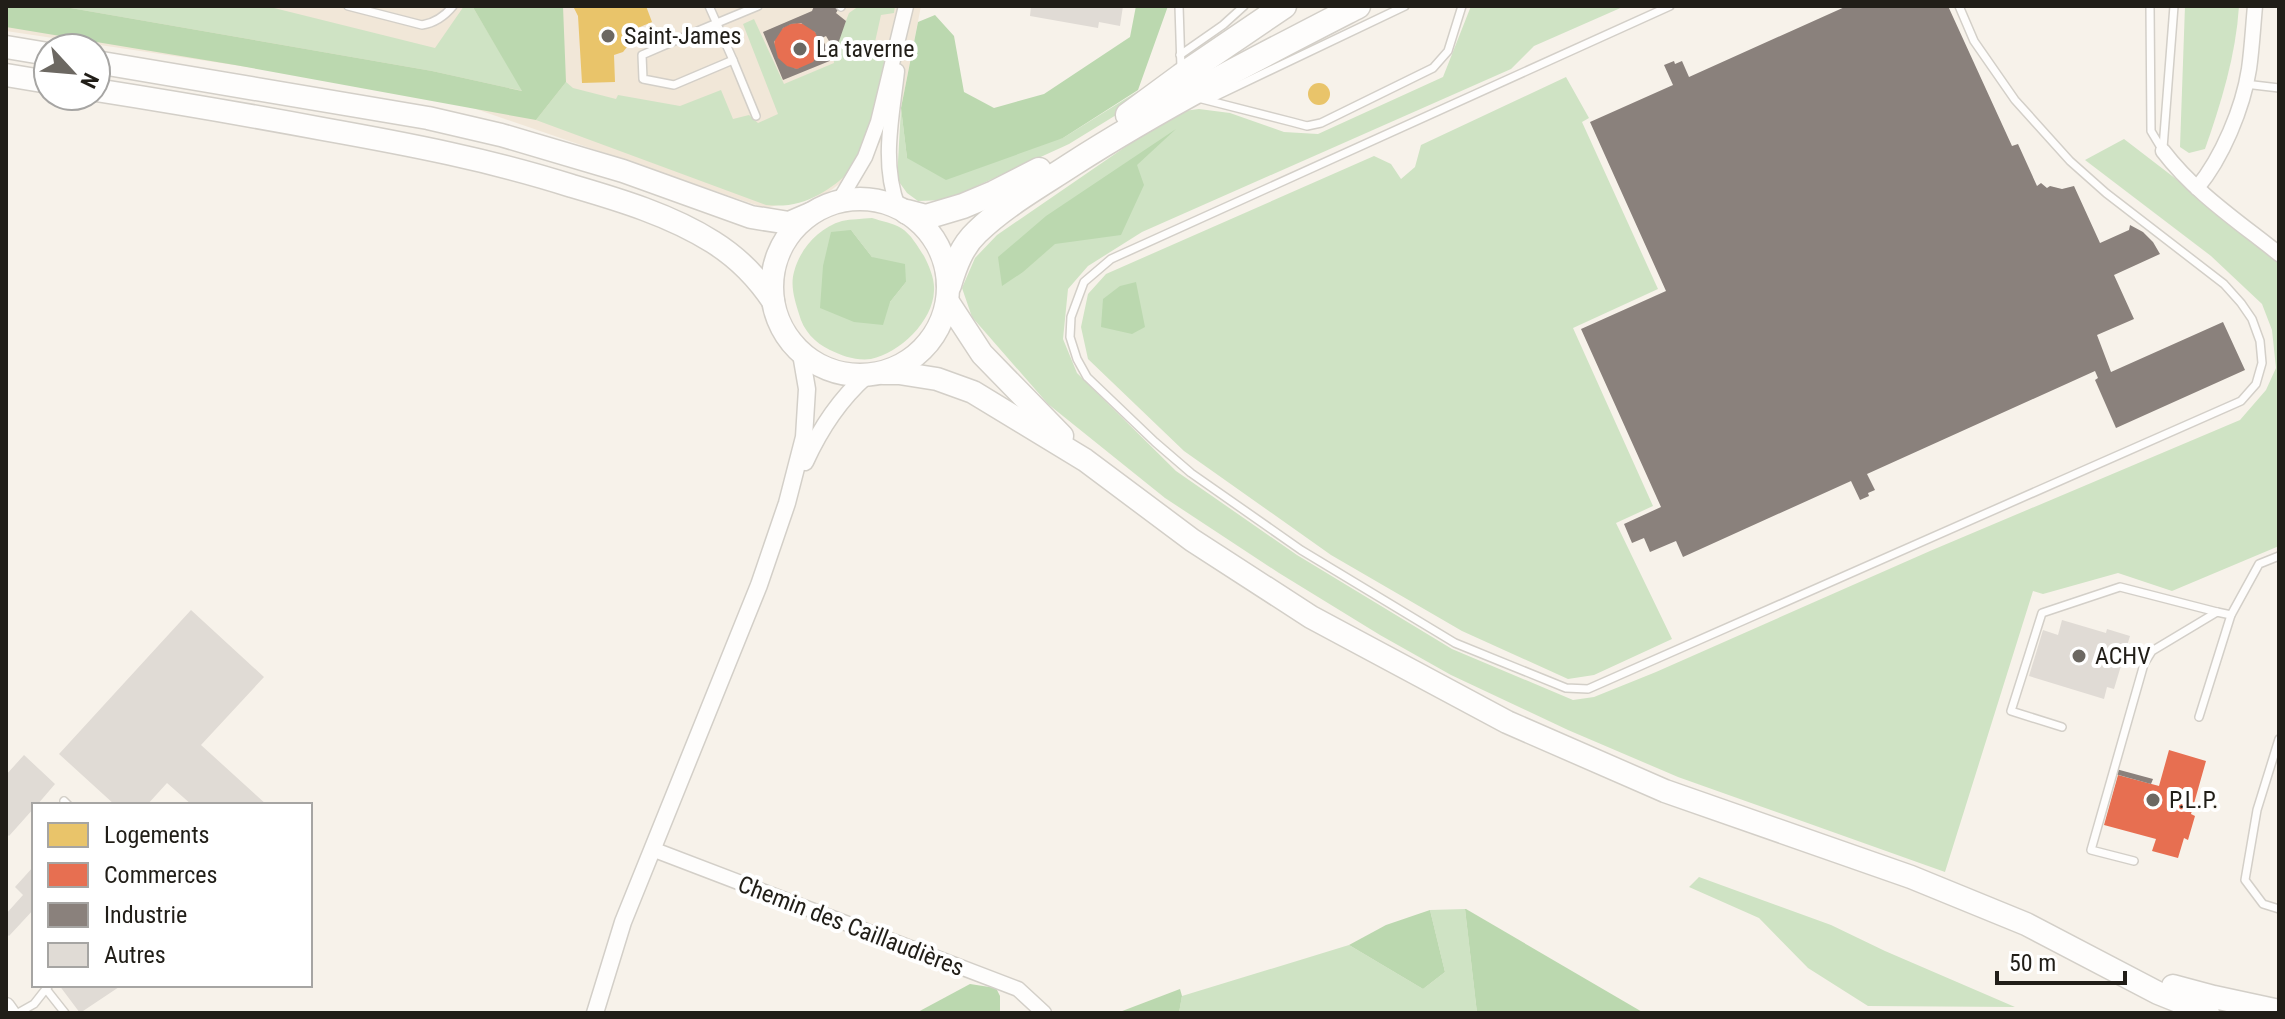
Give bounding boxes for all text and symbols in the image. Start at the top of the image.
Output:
place label: Saint-James [624,22,742,50]
marker: Saint-James [599,27,617,45]
north arrow [32,32,112,112]
place label: La taverne [816,35,914,63]
marker: La taverne [791,40,809,58]
text: N [75,69,104,92]
place label: ACHV [2095,642,2151,670]
marker: ACHV [2070,647,2088,665]
place label: P.L.P. [2169,786,2218,814]
marker: P.L.P. [2144,791,2162,809]
legend [32,803,312,987]
text: Logements [104,821,210,849]
text: Commerces [104,861,217,889]
street label: Chemin des Caillaudières [734,870,968,982]
text: Industrie [104,901,187,929]
scale bar [1997,935,2125,985]
text: Autres [104,941,166,969]
text: 50 m [2009,949,2056,977]

